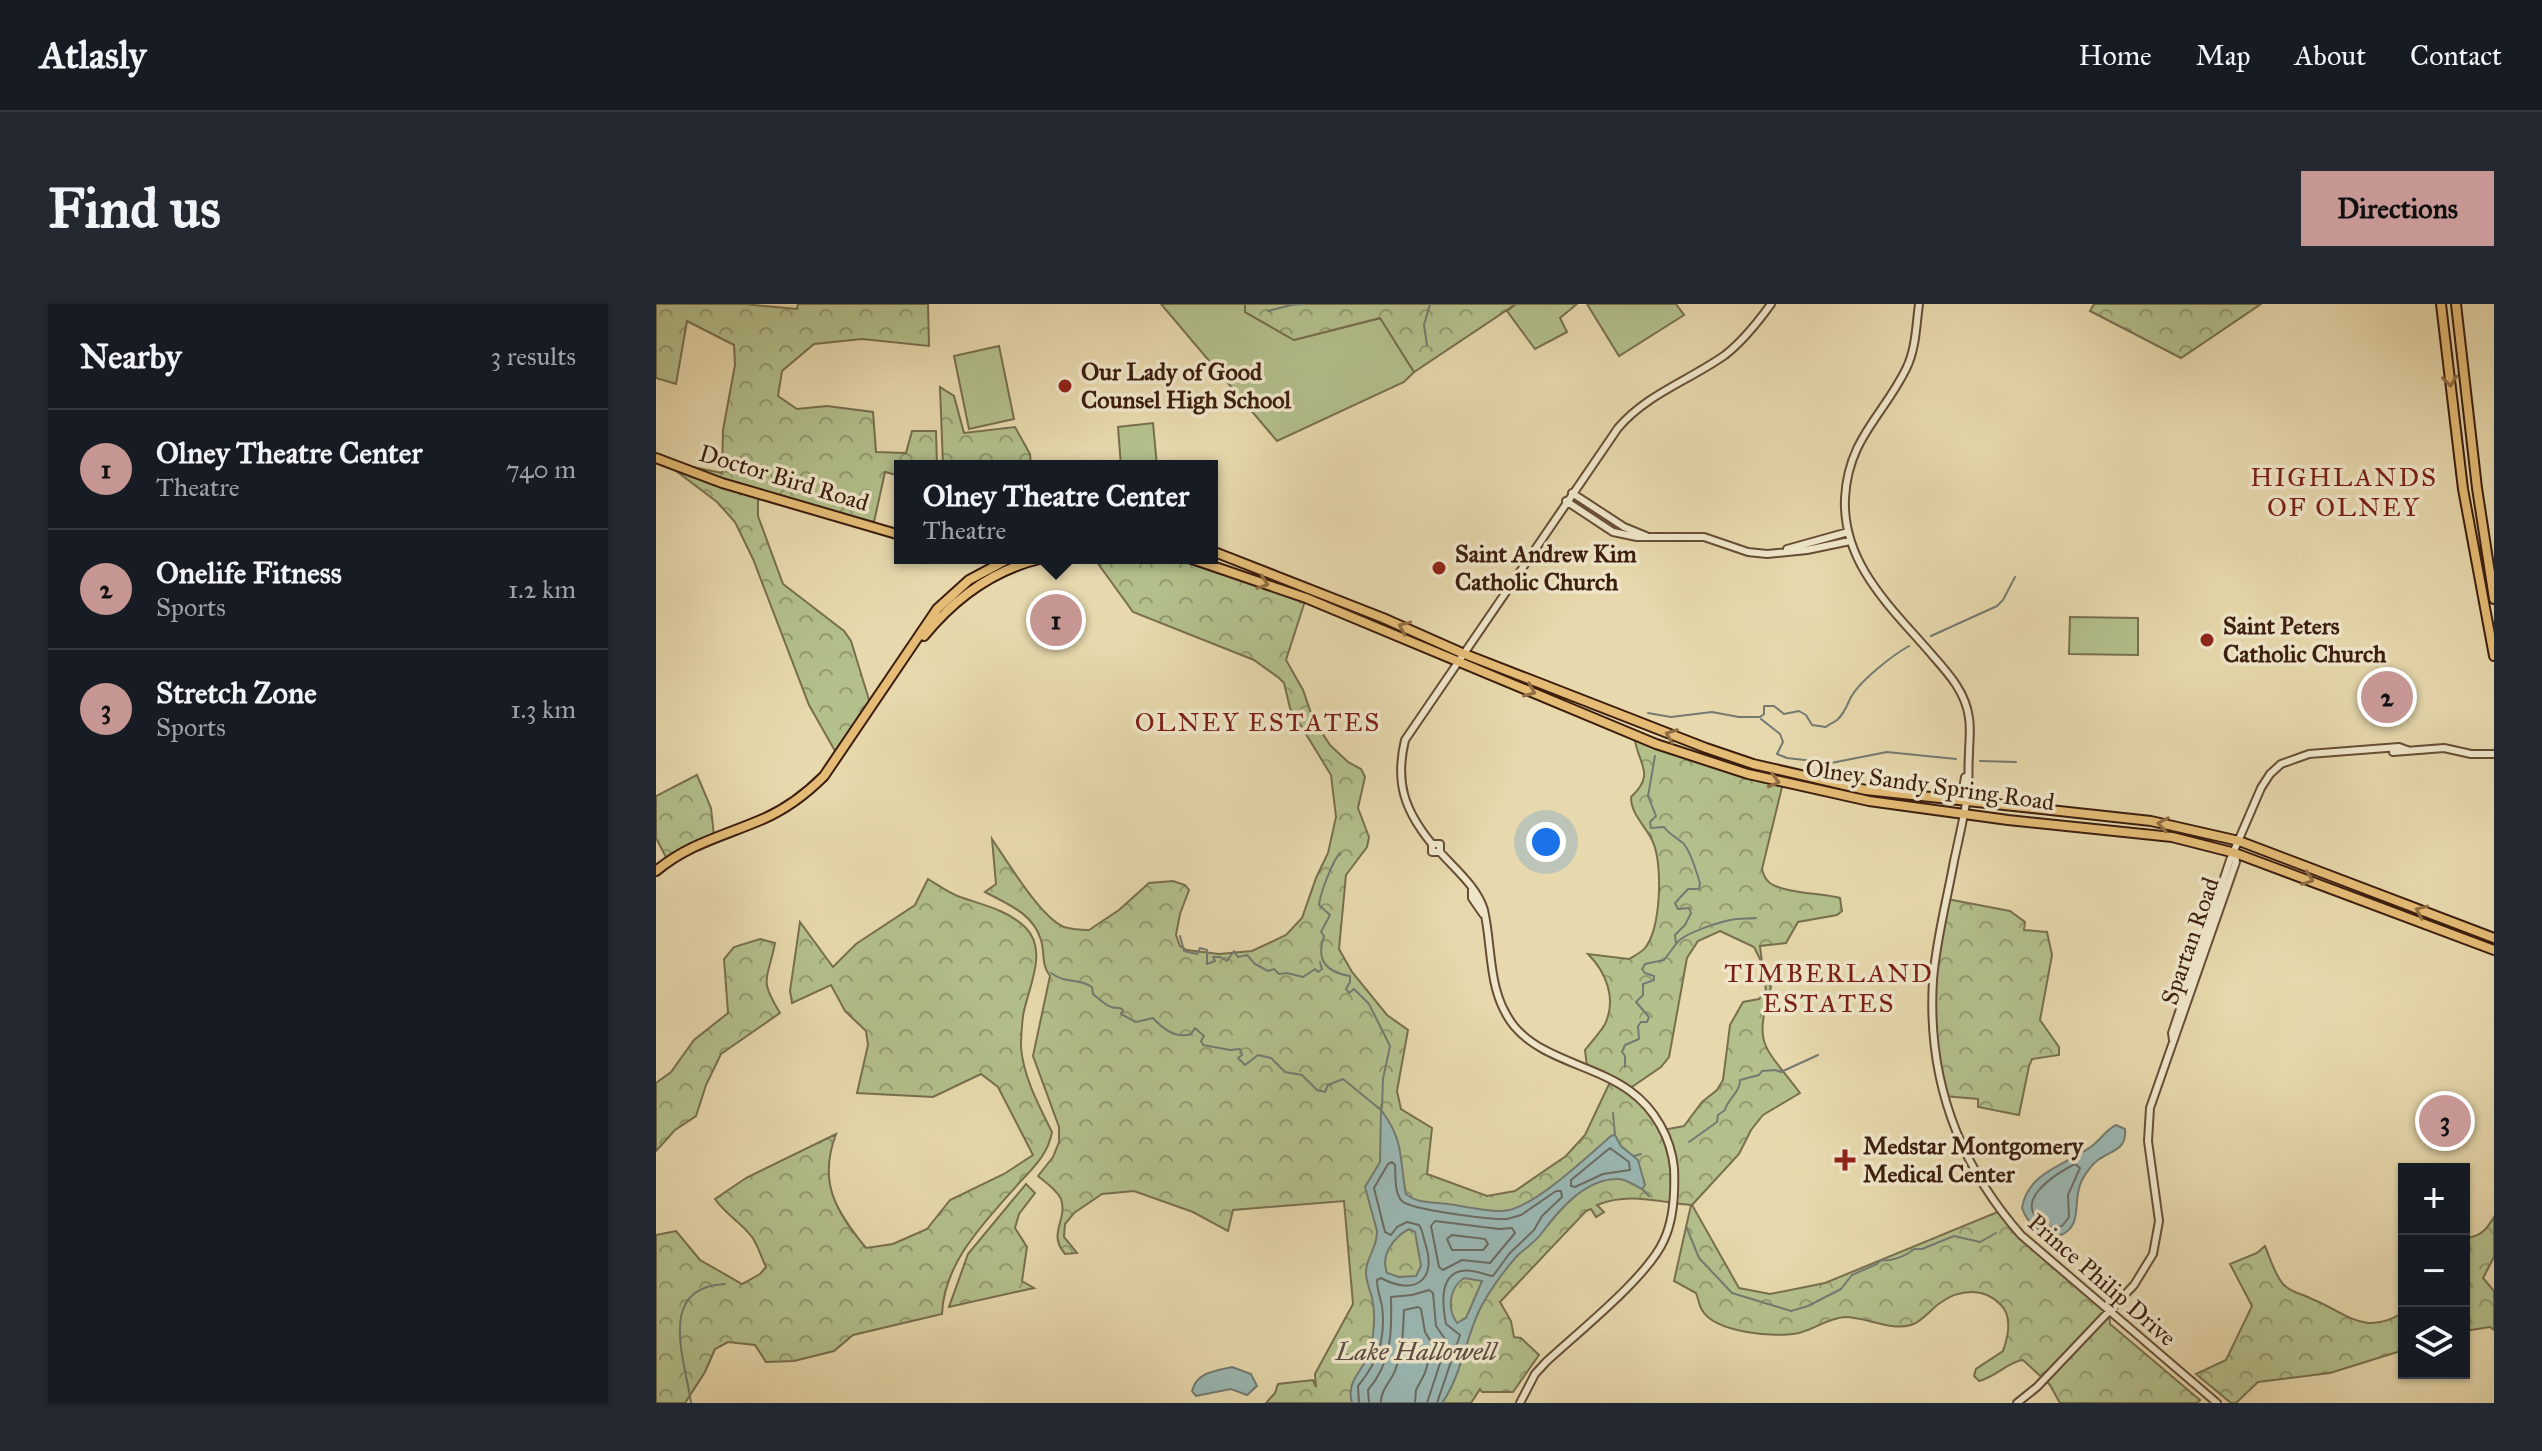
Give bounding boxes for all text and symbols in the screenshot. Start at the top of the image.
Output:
text: Atlasly [40,32,146,78]
text: Home [2079,38,2152,73]
text: Map [2196,38,2250,73]
text: About [2294,38,2366,73]
text: Contact [2410,38,2502,73]
button: Directions [2301,171,2494,246]
text: Find us [48,174,221,242]
text: Nearby [80,336,182,377]
text: 3 results [491,340,576,372]
place label: Our Lady of Good Counsel High School [1081,357,1292,415]
one-way arrow [2441,375,2458,388]
marker: Our Lady of Good Counsel High School [1056,377,1074,395]
text: Olney Theatre Center [156,435,422,471]
street label: Doctor Bird Road [696,438,872,518]
text: 1 [101,453,111,485]
text: 740 m [506,453,576,485]
popup [894,460,1218,564]
district label: HIGHLANDS OF OLNEY [2250,461,2438,523]
text: Theatre [156,471,240,503]
text: Olney Theatre Center [923,478,1189,514]
text: Theatre [923,514,1006,546]
place label: Saint Andrew Kim Catholic Church [1455,539,1638,597]
text: Onelife Fitness [156,555,342,591]
marker: Saint Andrew Kim Catholic Church [1430,559,1448,577]
text: 2 [100,573,112,605]
text: 1.2 km [508,573,576,605]
one-way arrow [1255,573,1269,590]
pin: 1 [1030,590,1082,650]
text: Sports [156,591,226,623]
place label: Saint Peters Catholic Church [2223,611,2387,669]
one-way arrow [1398,621,1412,637]
marker: Saint Peters Catholic Church [2198,631,2216,649]
pin: 2 [2361,667,2413,727]
text: Stretch Zone [156,675,317,711]
one-way arrow [1522,682,1536,698]
text: 3 [101,693,111,725]
text: 1.3 km [510,693,576,725]
district label: OLNEY ESTATES [1135,706,1381,738]
text: Sports [156,711,226,743]
one-way arrow [1665,728,1679,745]
street label: Olney Sandy Spring Road [1804,753,2056,817]
one-way arrow [1766,771,1780,788]
one-way arrow [2157,816,2170,833]
your location [1526,822,1566,862]
one-way arrow [2300,870,2314,886]
street label: Spartan Road [2154,873,2226,1009]
one-way arrow [2415,905,2429,921]
district label: TIMBERLAND ESTATES [1724,957,1934,1019]
pin: 3 [2419,1091,2471,1151]
place label: Medstar Montgomery Medical Center [1863,1131,2085,1189]
marker: Medstar Montgomery Medical Center [1834,1149,1856,1171]
map controls [2398,1163,2470,1379]
button: + [2398,1163,2470,1235]
street label: Prince Philip Drive [2022,1207,2182,1353]
button: − [2398,1235,2470,1307]
button: layers [2398,1307,2470,1379]
water label: Lake Hallowell [1335,1335,1498,1367]

